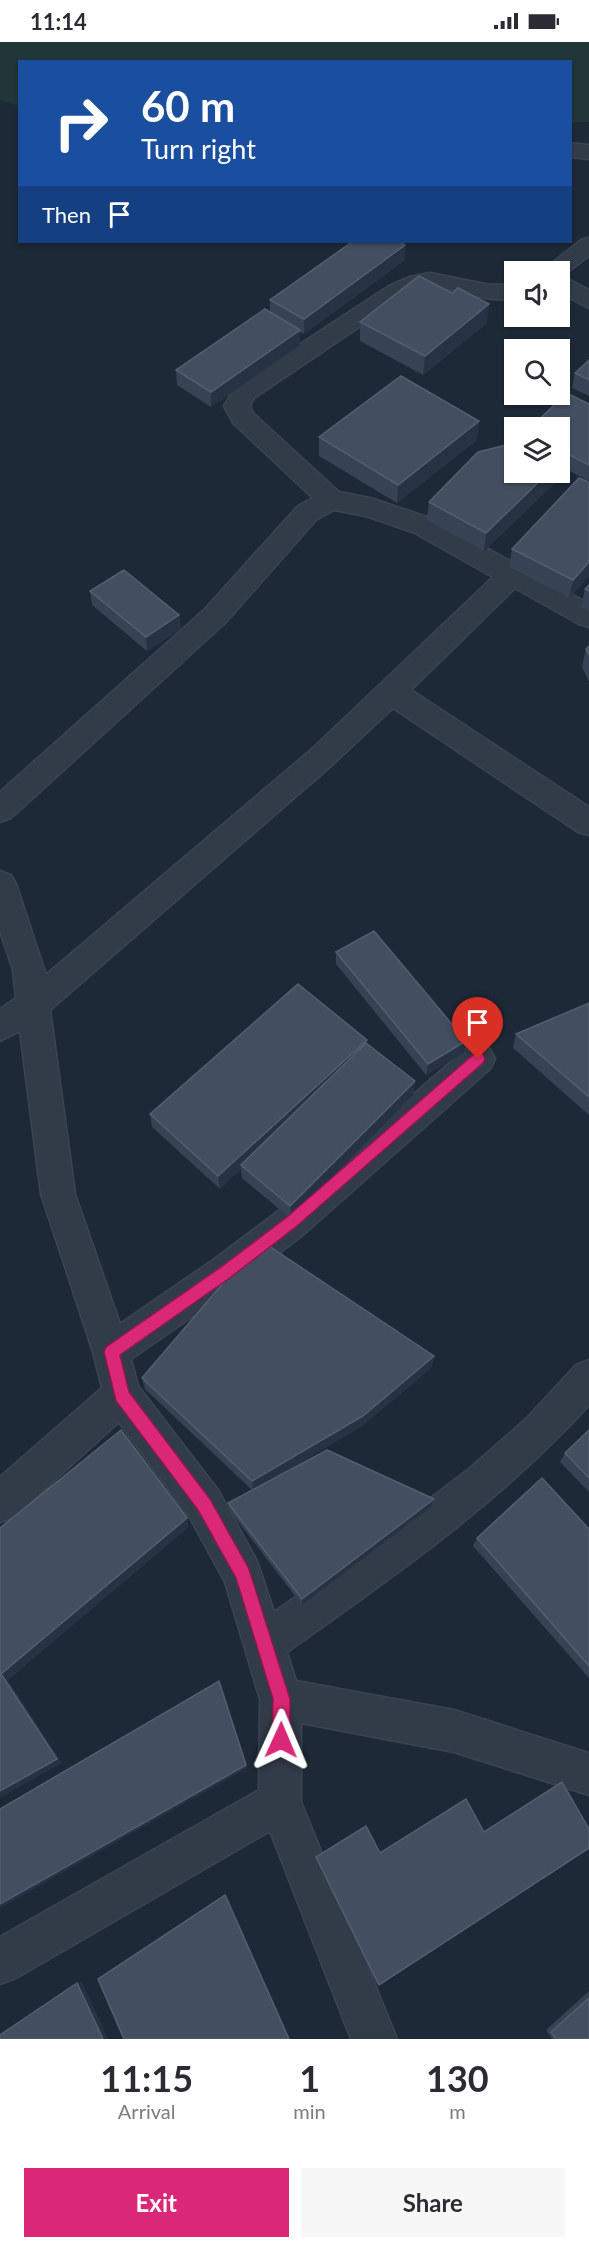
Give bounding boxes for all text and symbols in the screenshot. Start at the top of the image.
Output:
text: 11:14 [30,8,87,35]
text: 60 m [141,81,235,131]
icon: right [42,84,120,162]
text: Turn right [141,132,256,165]
icon: arrive [103,198,136,231]
text: Then [42,201,91,228]
map controls [504,261,570,483]
button: sound [504,261,570,327]
button: search [504,339,570,405]
button: layers [504,417,570,483]
pin [452,997,503,1059]
icon: arrive [461,1006,494,1039]
position arrow [249,1708,313,1772]
text: 11:15 [100,2056,193,2100]
text: 1 [299,2056,320,2100]
text: 130 [426,2056,489,2100]
text: Arrival [118,2099,175,2123]
text: min [293,2099,326,2123]
text: m [449,2099,466,2123]
button: Exit [24,2168,289,2237]
button: Share [301,2168,565,2237]

